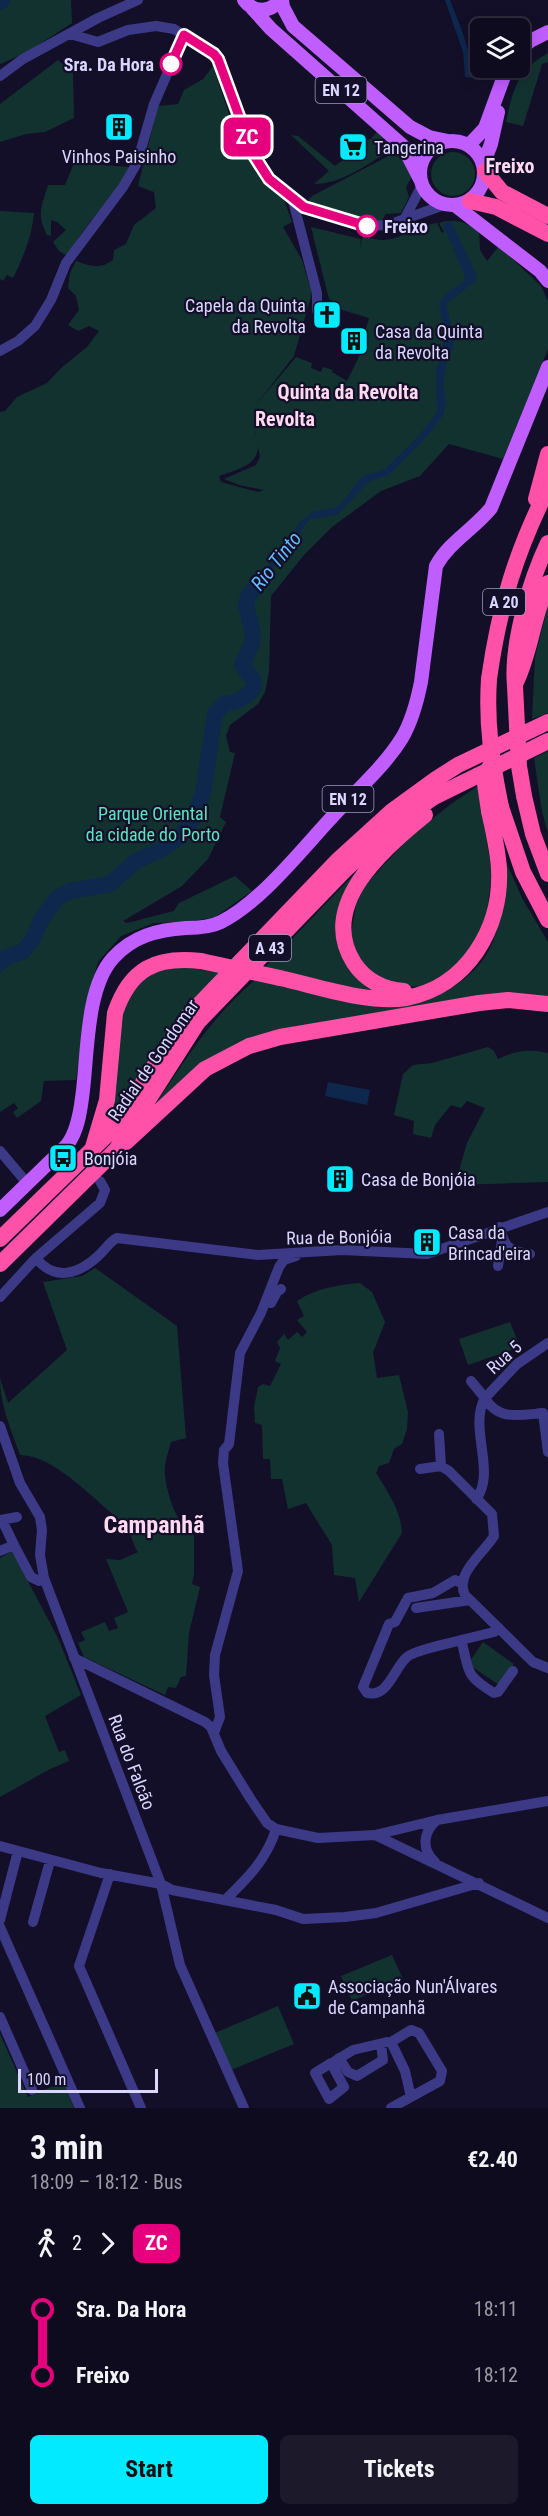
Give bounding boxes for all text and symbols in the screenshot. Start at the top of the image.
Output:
map controls [470,18,530,78]
button: layers [470,18,530,78]
marker: Sra. Da Hora [160,53,182,75]
place label: Sra. Da Hora [64,54,154,75]
road number: EN 12 [316,77,366,103]
building icon: Vinhos Paisinho [103,111,135,143]
line badge: ZC [220,118,274,156]
text: ZC [236,125,258,149]
supermarket icon: Tangerina [337,131,369,163]
place label: Tangerina [374,137,444,158]
place label: Vinhos Paisinho [62,146,176,167]
district label: Freixo [486,154,535,178]
marker: Freixo [356,215,378,237]
place label: Freixo [384,216,428,237]
place label: Capela da Quinta da Revolta [185,295,306,337]
church icon: Capela da Quinta da Revolta [311,299,343,331]
place label: Casa da Quinta da Revolta [375,321,483,363]
building icon: Casa da Quinta da Revolta [338,325,370,357]
district label: Quinta da Revolta [278,380,418,404]
district label: Revolta [255,407,315,431]
water label: Rio Tinto [246,527,306,595]
road number: A 20 [483,589,525,615]
road number: EN 12 [322,786,374,812]
park label: Parque Oriental da cidade do Porto [86,803,220,845]
road number: A 43 [249,935,291,961]
street label: Radial de Gondomar [103,995,203,1125]
bus stop icon: Bonjóia [47,1142,79,1174]
place label: Bonjóia [84,1148,137,1169]
building icon: Casa de Bonjóia [324,1163,356,1195]
place label: Casa de Bonjóia [361,1169,476,1190]
place label: Casa da Brincad'eira [448,1222,531,1264]
street label: Rua de Bonjóia [286,1226,392,1248]
building icon: Casa da Brincad'eira [411,1226,443,1258]
street label: Rua 5 [482,1336,526,1378]
district label: Campanhã [104,1511,204,1539]
street label: Rua do Falcão [104,1711,160,1813]
place label: Associação Nun'Álvares de Campanhã [328,1976,497,2018]
public building icon: Associação Nun'Álvares de Campanhã [291,1980,323,2012]
scale bar [18,2066,158,2094]
text: 100 m [27,2070,66,2089]
text: 3 min [30,2128,103,2167]
text: €2.40 [467,2147,518,2172]
text: 18:09 – 18:12 · Bus [30,2170,183,2194]
icon: walk [30,2227,63,2260]
icon: forward [91,2227,124,2260]
text: 2 [72,2231,82,2255]
text: ZC [145,2231,168,2255]
text: Sra. Da Hora [76,2297,186,2322]
text: 18:11 [474,2297,518,2321]
text: Freixo [76,2363,130,2388]
text: 18:12 [474,2363,518,2387]
button: Start [30,2435,268,2504]
button: Tickets [280,2435,518,2504]

